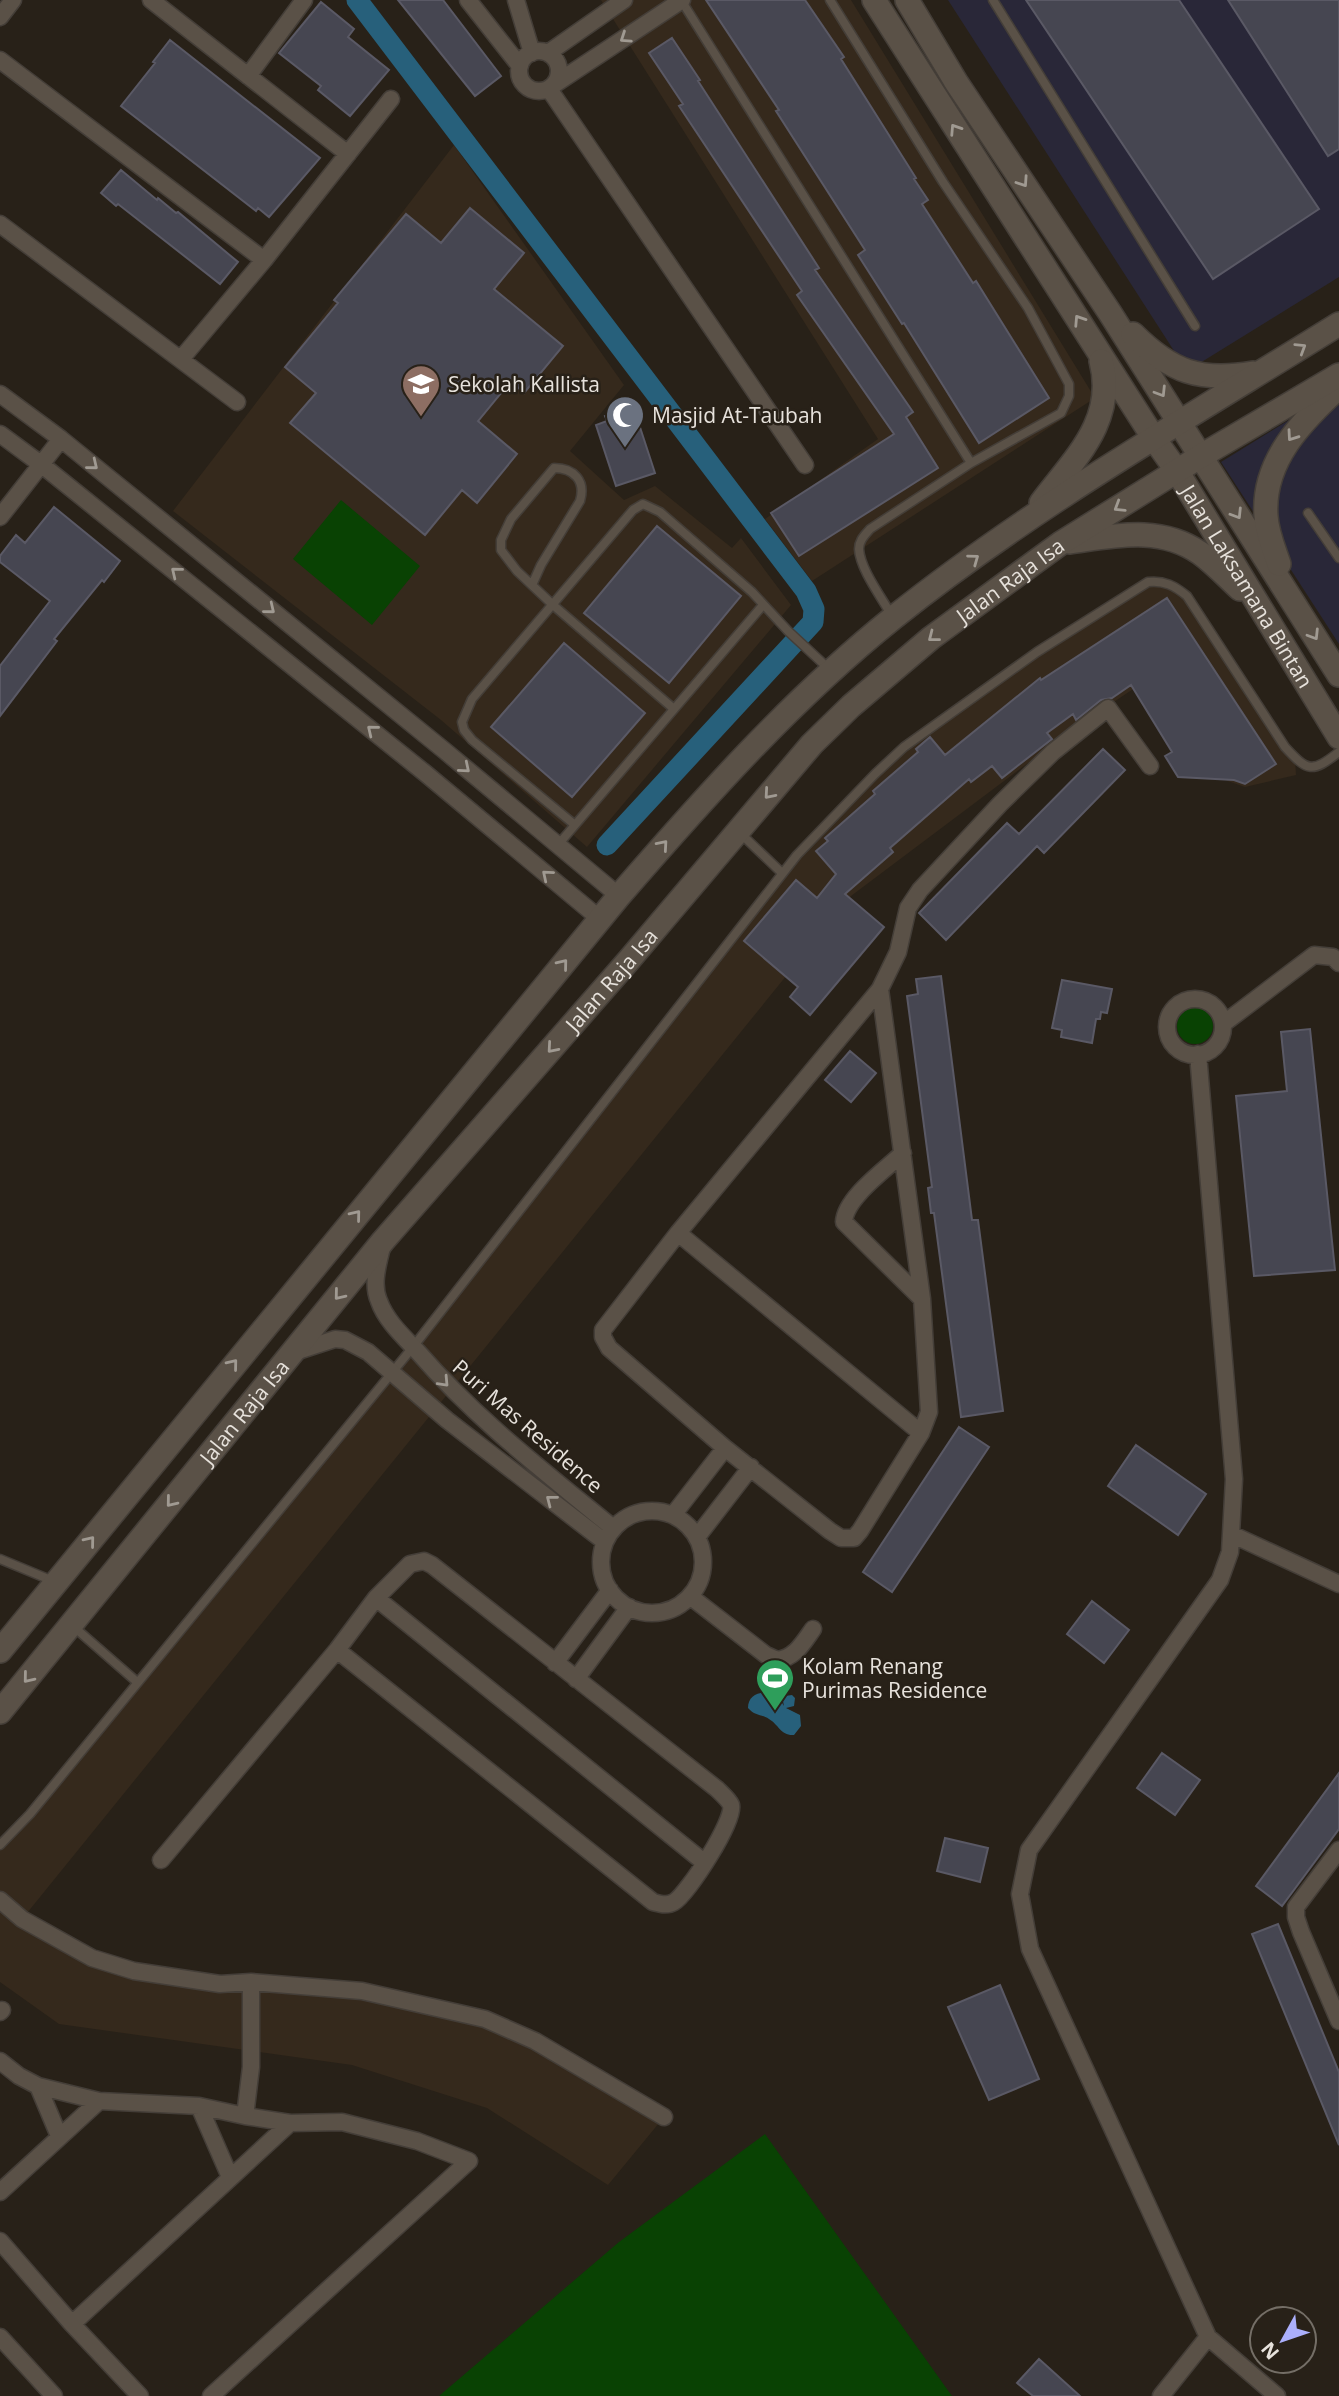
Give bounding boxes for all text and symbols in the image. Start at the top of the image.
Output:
one-way arrow [620,30,633,42]
one-way arrow [951,124,964,137]
one-way arrow [1015,174,1028,187]
one-way arrow [1074,314,1087,327]
one-way arrow [1293,344,1306,357]
school or university icon: Sekolah Kallista [400,363,442,418]
place label: Sekolah Kallista [448,370,600,398]
one-way arrow [1152,385,1165,398]
mosque icon: Masjid At-Taubah [604,394,646,449]
place label: Masjid At-Taubah [652,401,823,429]
one-way arrow [1288,428,1300,441]
one-way arrow [86,457,98,470]
street label: Jalan Laksamana Bintan [1174,478,1320,693]
one-way arrow [1114,499,1127,512]
one-way arrow [1229,506,1242,519]
street label: Jalan Raja Isa [949,531,1070,630]
one-way arrow [966,554,979,567]
one-way arrow [171,568,183,581]
one-way arrow [262,600,274,613]
one-way arrow [1305,627,1318,640]
one-way arrow [928,629,941,641]
one-way arrow [367,726,380,738]
one-way arrow [457,760,470,772]
one-way arrow [765,786,777,799]
one-way arrow [655,840,667,853]
one-way arrow [543,871,556,883]
street label: Jalan Raja Isa [558,923,664,1039]
one-way arrow [555,959,567,972]
one-way arrow [548,1040,560,1053]
one-way arrow [348,1210,360,1223]
one-way arrow [335,1286,347,1299]
street label: Puri Mas Residence [447,1353,609,1499]
street label: Jalan Raja Isa [192,1354,295,1472]
one-way arrow [225,1360,237,1373]
one-way arrow [436,1374,449,1387]
one-way arrow [167,1494,180,1506]
one-way arrow [546,1496,559,1509]
one-way arrow [81,1536,94,1548]
place label: Kolam Renang Purimas Residence [802,1652,987,1704]
sports icon: Kolam Renang Purimas Residence [754,1657,796,1712]
one-way arrow [23,1670,36,1683]
north arrow [1248,2305,1318,2375]
text: N [1255,2337,1285,2365]

